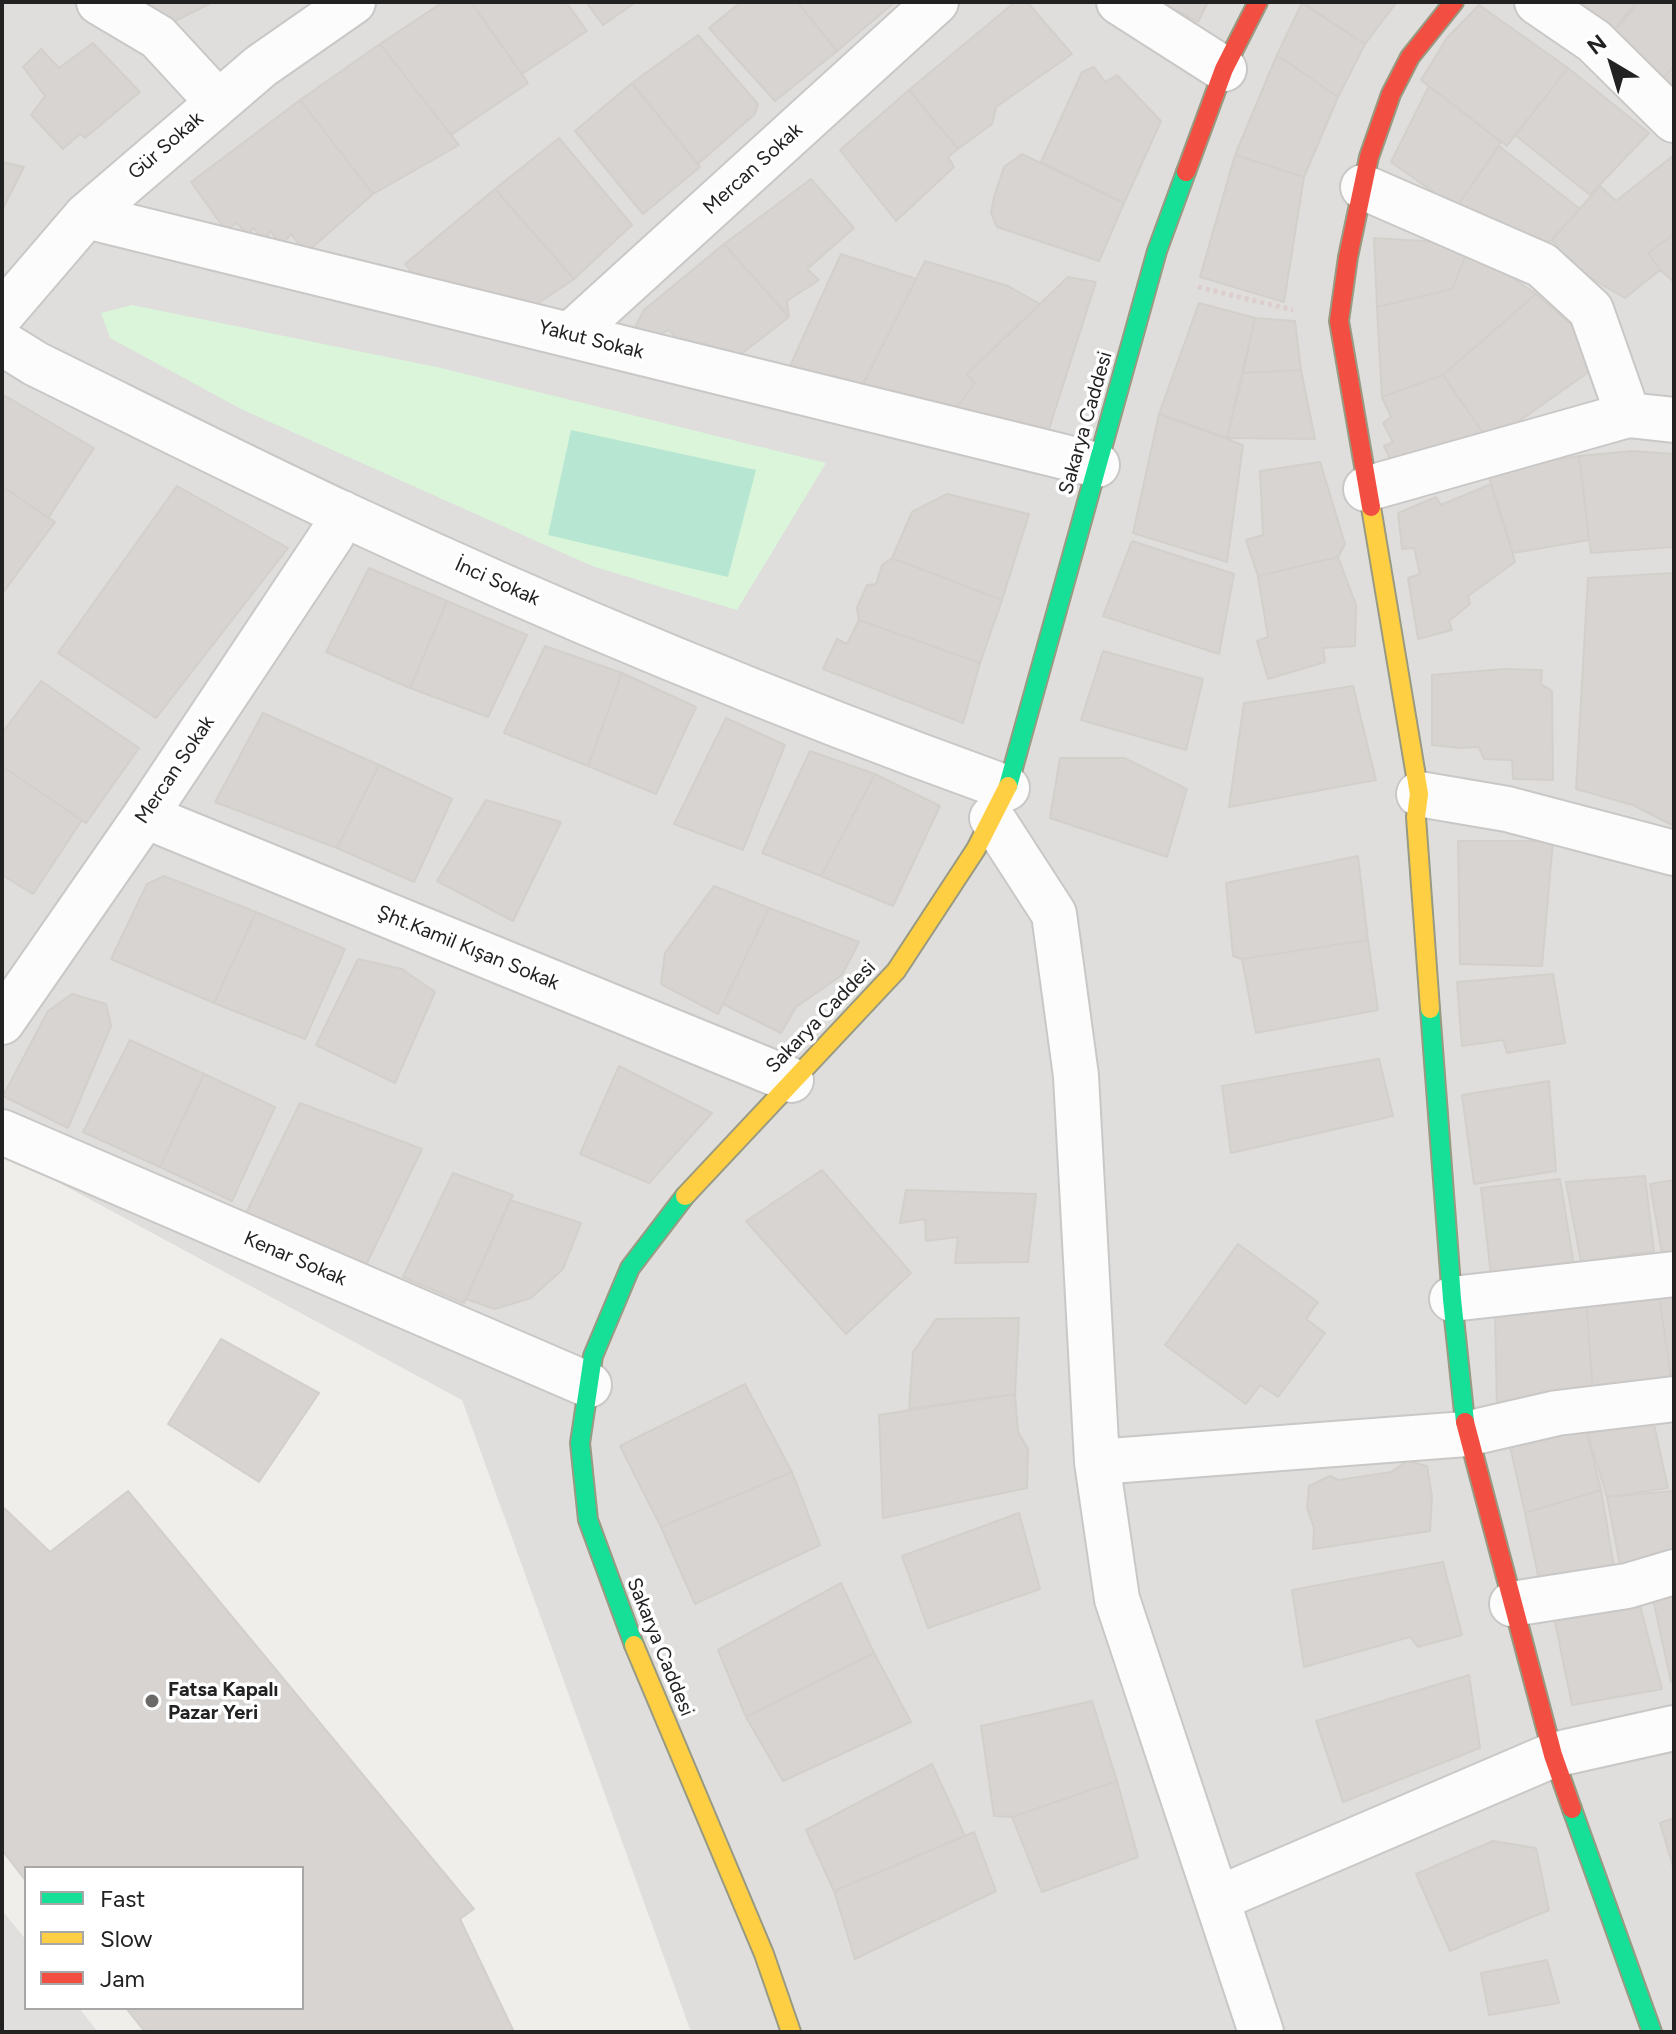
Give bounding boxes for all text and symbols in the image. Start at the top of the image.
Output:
north arrow [1572,24,1652,104]
text: N [1582,29,1612,61]
street label: Gür Sokak [124,107,208,185]
street label: Mercan Sokak [699,118,807,220]
street label: Yakut Sokak [536,315,646,365]
street label: Sakarya Caddesi [1054,349,1118,497]
street label: İnci Sokak [451,553,543,611]
street label: Mercan Sokak [130,711,220,829]
street label: Şht.Kamil Kışan Sokak [373,901,563,995]
street label: Sakarya Caddesi [761,956,881,1078]
street label: Kenar Sokak [240,1227,350,1291]
street label: Sakarya Caddesi [621,1574,699,1720]
place label: Fatsa Kapalı Pazar Yeri [168,1678,279,1725]
marker: Fatsa Kapalı Pazar Yeri [143,1692,161,1710]
legend [24,1866,304,2010]
text: Fast [100,1884,145,1913]
text: Slow [100,1924,152,1953]
text: Jam [100,1964,145,1993]

